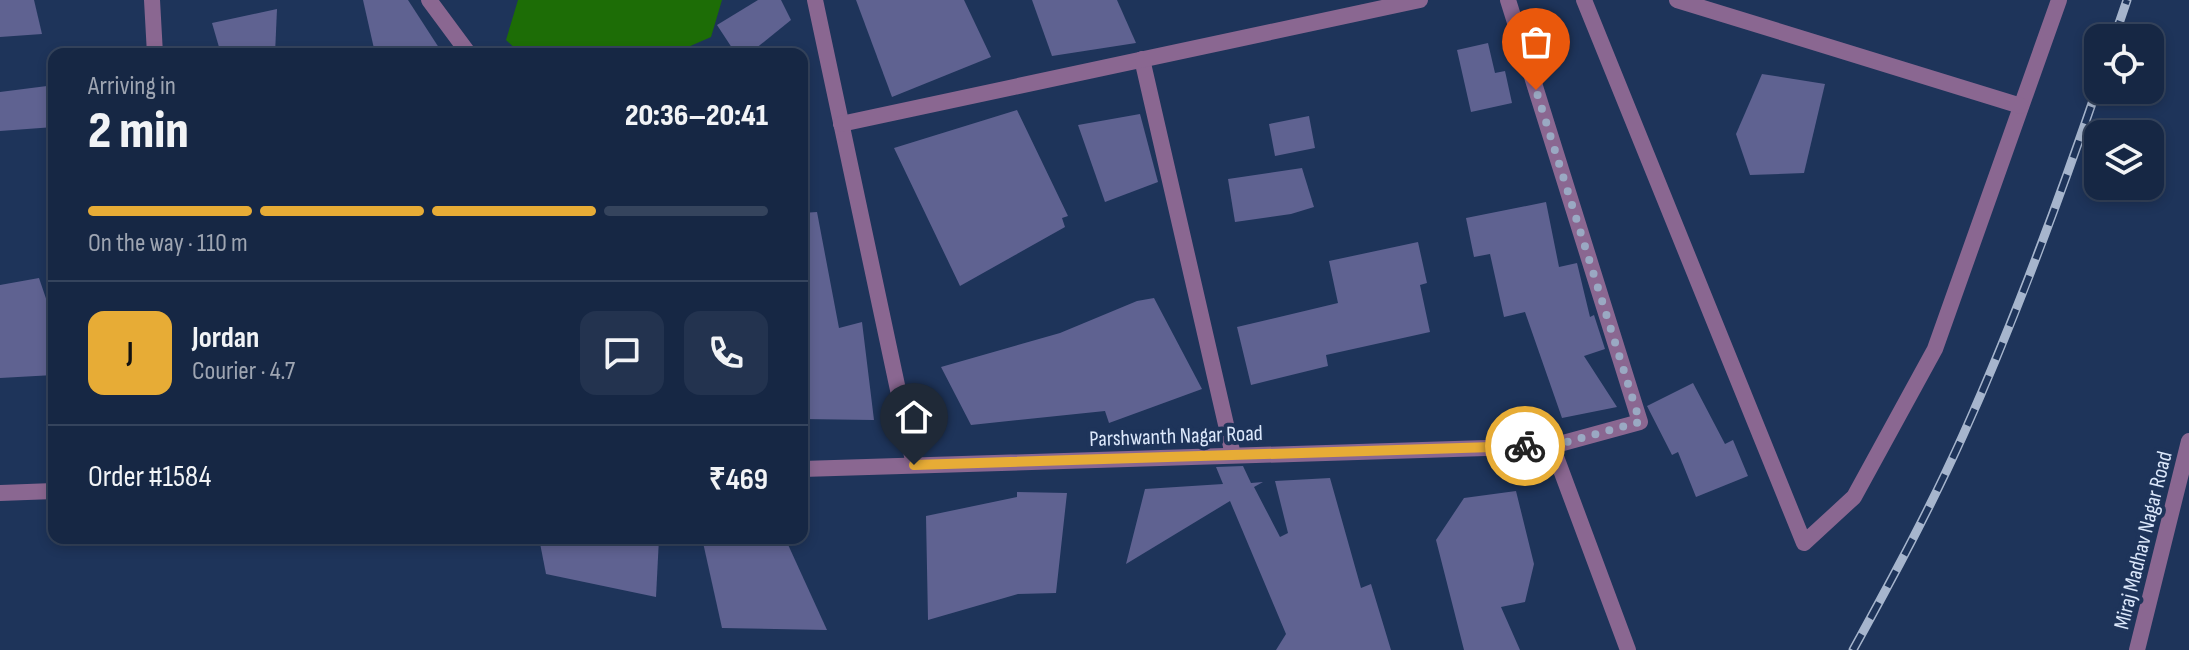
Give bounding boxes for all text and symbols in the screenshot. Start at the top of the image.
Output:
pin [1502,8,1570,90]
icon: bag [1514,20,1558,64]
map controls [2084,24,2164,200]
button: locate [2084,24,2164,104]
text: Arriving in [88,71,176,102]
text: 20:36–20:41 [625,98,768,134]
text: 2 min [88,100,189,163]
button: layers [2084,120,2164,200]
text: On the way · 110 m [88,228,248,259]
button: chat [580,311,664,395]
button: phone [684,311,768,395]
text: Jordan [192,320,259,356]
text: J [127,335,133,371]
text: Courier · 4.7 [192,356,295,387]
pin [880,383,948,465]
icon: home [892,395,936,439]
courier [1485,406,1565,486]
street label: Parshwanth Nagar Road [1089,420,1263,453]
icon: bike [1503,424,1547,468]
street label: Miraj Madhav Nagar Road [2108,449,2179,632]
text: Order #1584 [88,459,211,495]
text: ₹469 [709,462,768,498]

